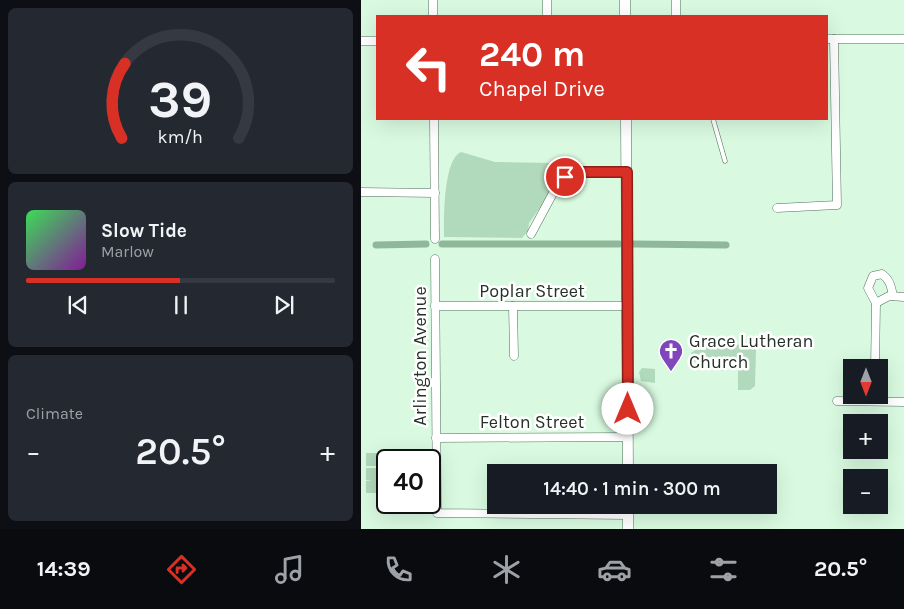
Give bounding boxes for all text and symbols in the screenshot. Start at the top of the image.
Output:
text: 240 m [479,34,585,75]
icon: left [396,35,461,100]
text: 39 [148,69,213,130]
text: Chapel Drive [479,76,605,102]
text: km/h [158,127,203,148]
pin [544,156,586,198]
icon: arrive [551,163,579,191]
text: Slow Tide [101,220,187,242]
text: Marlow [101,242,154,261]
street label: Poplar Street [479,280,585,302]
street label: Arlington Avenue [409,286,431,426]
icon: previous [64,291,92,319]
icon: pause [167,291,195,319]
icon: next [270,291,298,319]
place label: Grace Lutheran Church [689,330,813,373]
church icon: Grace Lutheran Church [658,338,684,372]
north arrow [843,359,889,404]
map controls [843,359,888,514]
position arrow [601,382,653,434]
text: Climate [26,404,83,423]
street label: Felton Street [480,411,584,433]
button: + [843,414,888,459]
text: 20.5° [135,429,226,474]
text: − [26,435,41,468]
text: + [320,435,335,468]
speed limit sign: 40 [376,449,441,514]
button: − [843,469,888,514]
text: 14:40 · 1 min · 300 m [543,478,721,500]
icon: directions [164,552,199,587]
icon: music [272,552,307,587]
icon: phone [381,552,416,587]
icon: climate [489,552,524,587]
icon: car [597,552,632,587]
icon: filters [706,552,741,587]
text: 14:39 [37,556,91,582]
text: 20.5° [814,556,867,582]

